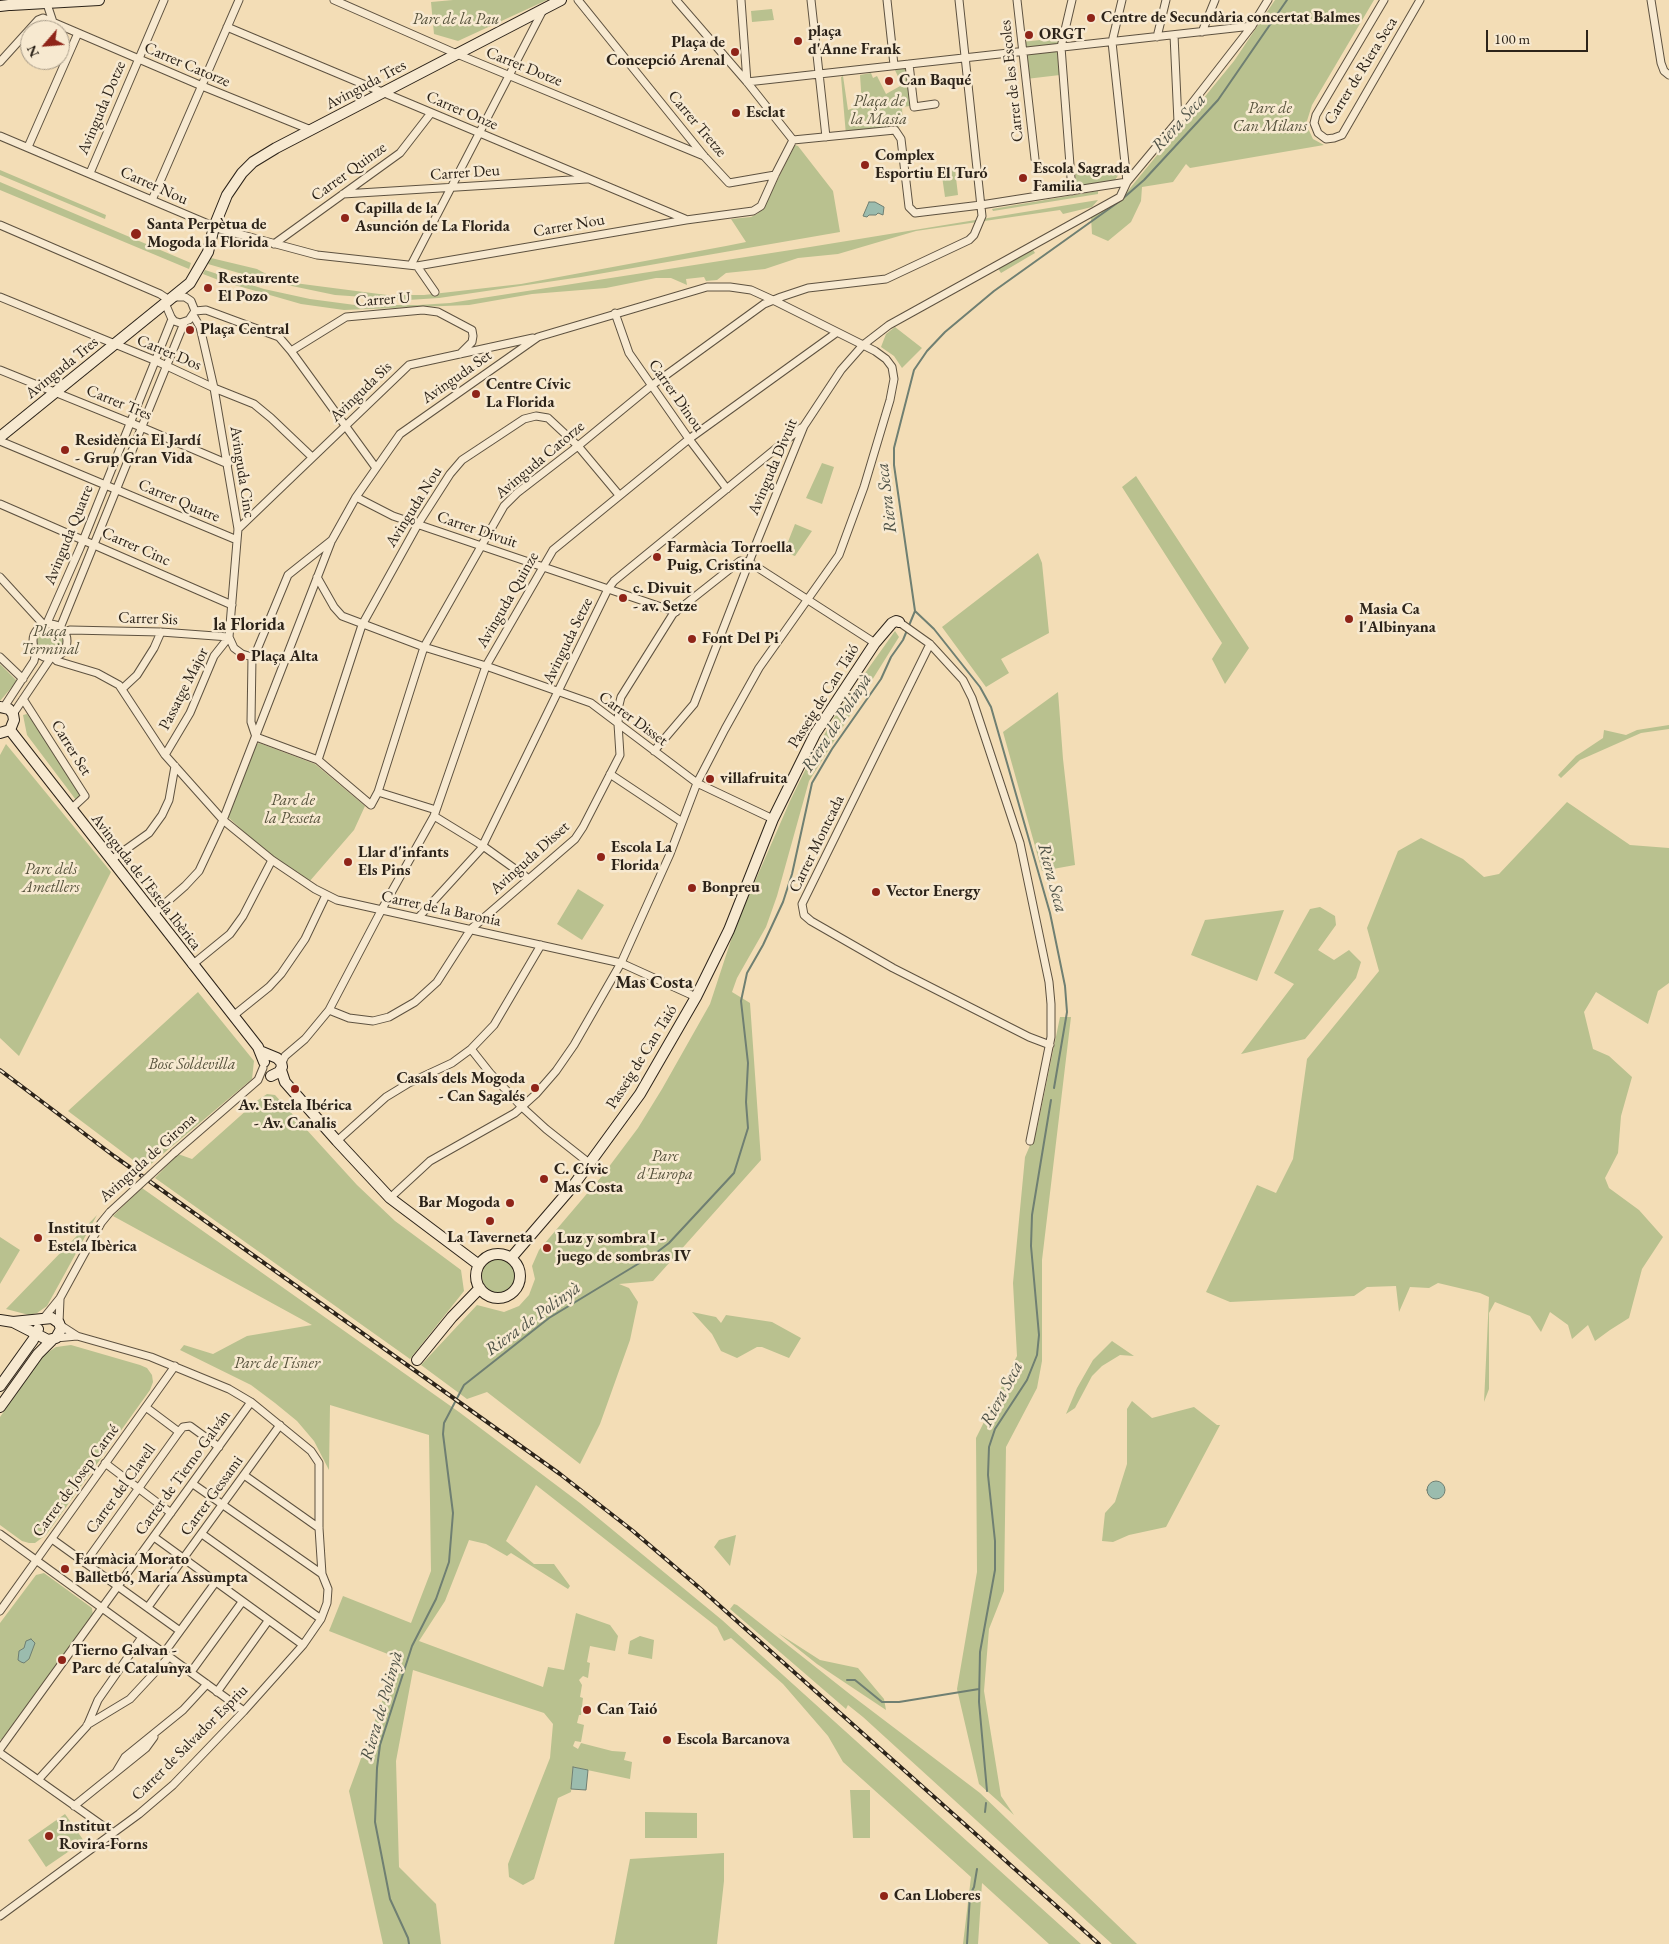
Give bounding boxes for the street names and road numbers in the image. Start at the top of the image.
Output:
street label: Carrer de Riera Seca [1320,14,1402,128]
street label: Carrer de les Escoles [996,19,1028,143]
street label: Carrer Catorze [141,38,233,92]
street label: Carrer Dotze [483,43,565,91]
street label: Avinguda Tres [323,56,409,114]
street label: Avinguda Dotze [74,58,130,158]
street label: Carrer Onze [423,87,501,135]
street label: Carrer Tretze [664,87,730,161]
street label: Carrer Quinze [308,138,390,206]
street label: Carrer Deu [429,161,501,185]
street label: Carrer Nou [117,163,191,209]
street label: Carrer Nou [532,210,606,242]
street label: Carrer U [355,289,411,311]
street label: Carrer Dos [134,331,204,375]
street label: Avinguda Tres [22,333,102,403]
street label: Avinguda Set [418,346,496,408]
street label: Carrer Dinou [644,356,708,436]
street label: Avinguda Sis [326,358,396,426]
street label: Carrer Tres [83,381,155,425]
street label: Avinguda Divuit [744,416,802,518]
street label: Avinguda Catorze [491,417,589,503]
street label: Avinguda Cinc [225,425,259,519]
street label: Avinguda Nou [382,463,446,551]
street label: Carrer Quatre [135,475,223,527]
street label: Avinguda Quatre [40,482,98,588]
street label: Carrer Divuit [434,507,520,553]
street label: Carrer Cinc [99,523,173,571]
street label: Avinguda Quinze [473,549,543,651]
street label: Avinguda Setze [539,595,597,687]
street label: Carrer Sis [118,608,178,630]
street label: Passeig de Can Taió [784,640,864,752]
street label: Passatge Major [155,645,213,733]
street label: Carrer Disset [595,687,671,751]
street label: Carrer Set [46,717,96,779]
street label: Carrer Montcada [785,792,849,896]
street label: Avinguda de l'Estela Ibèrica [87,810,205,954]
street label: Avinguda Disset [486,817,574,899]
street label: Carrer de la Baronia [379,887,503,931]
street label: Passeig de Can Taió [602,1001,682,1113]
street label: Avinguda de Girona [96,1110,200,1206]
street label: Carrer de Tierno Galván [131,1407,235,1539]
street label: Carrer de Josep Carné [29,1421,123,1541]
street label: Carrer del Clavell [82,1440,160,1538]
street label: Carrer Gessami [177,1452,247,1540]
street label: Carrer de Salvador Espriu [128,1681,252,1805]

